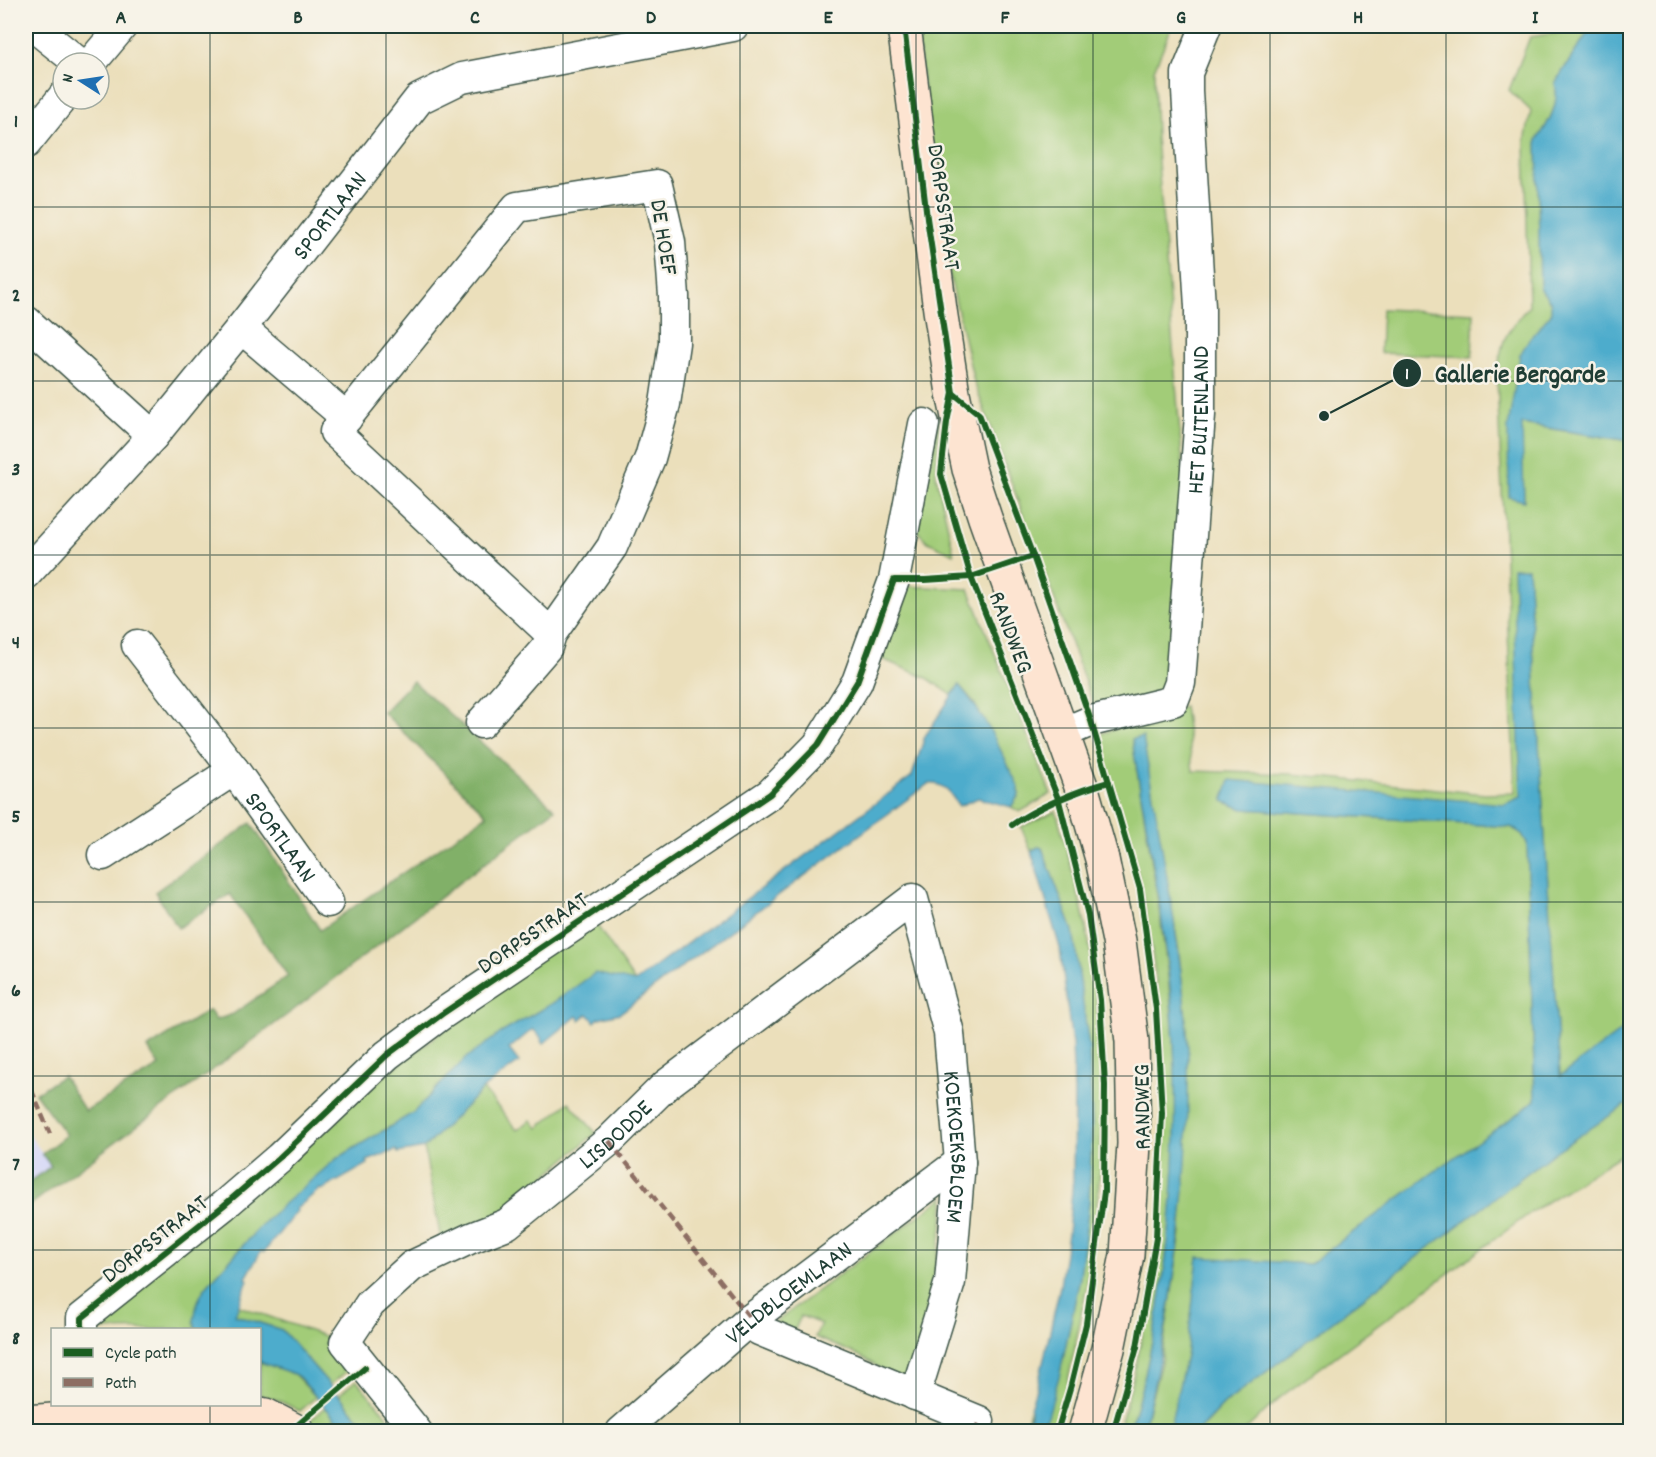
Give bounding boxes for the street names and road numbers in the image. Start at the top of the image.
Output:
street label: DORPSSTRAAT [916,142,968,273]
street label: SPORTLAAN [286,165,377,269]
street label: DE HOEF [639,197,685,278]
street label: HET BUITENLAND [1180,346,1220,495]
street label: RANDWEG [978,587,1040,679]
street label: SPORTLAAN [235,786,323,891]
street label: DORPSSTRAAT [472,885,596,984]
street label: RANDWEG [1126,1064,1162,1150]
street label: KOEKOEKSBLOEM [932,1069,974,1224]
street label: LISDODDE [572,1093,662,1179]
street label: DORPSSTRAAT [95,1188,217,1293]
street label: VELDBLOEMLAAN [719,1235,861,1354]

